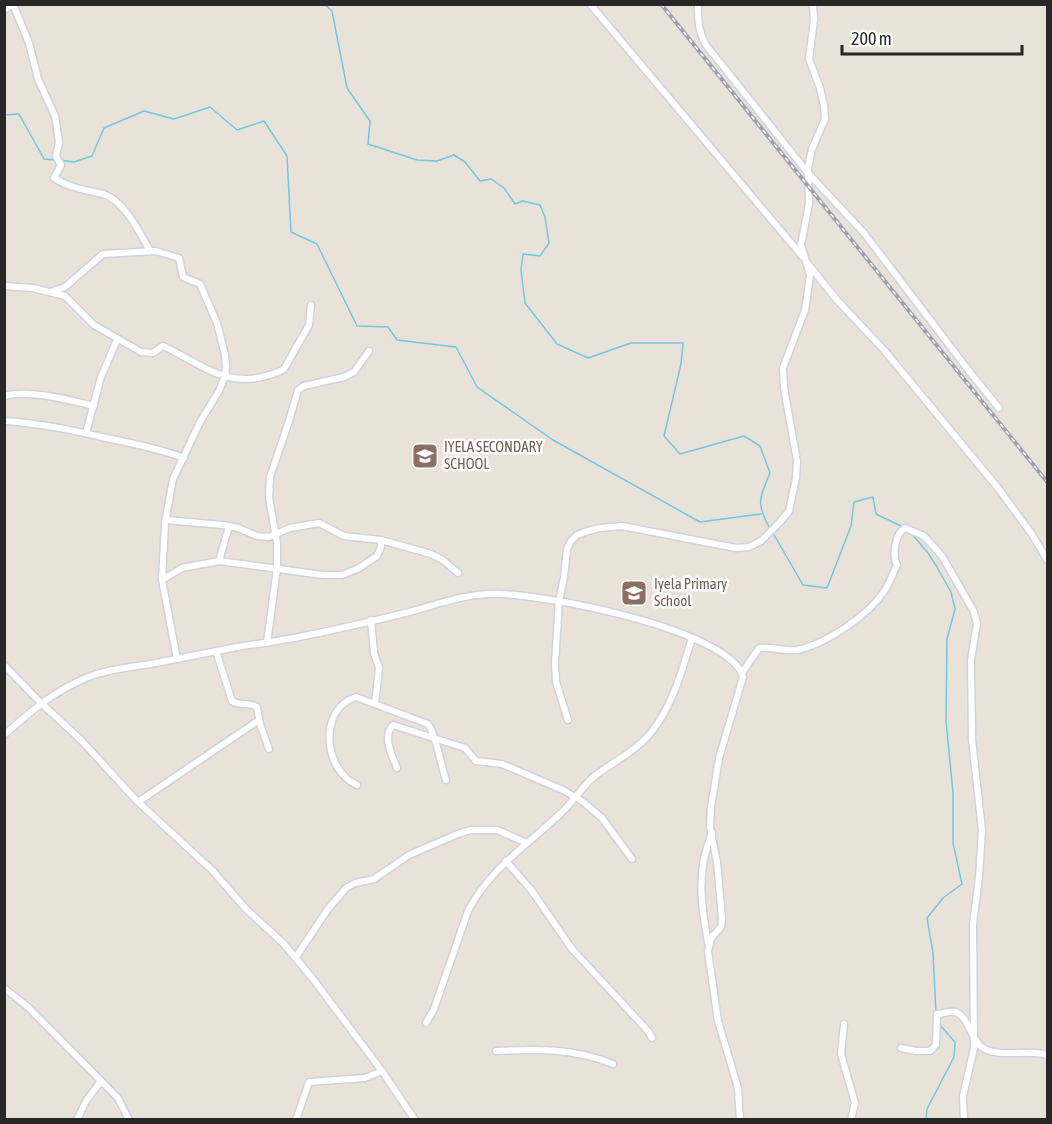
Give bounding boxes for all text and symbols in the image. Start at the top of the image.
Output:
scale bar [842,18,1022,56]
text: 200 m [851,28,892,49]
place label: IYELA SECONDARY SCHOOL [444,438,543,472]
school or university icon: IYELA SECONDARY SCHOOL [410,441,440,471]
place label: Iyela Primary School [654,575,727,609]
school or university icon: Iyela Primary School [619,578,649,608]

